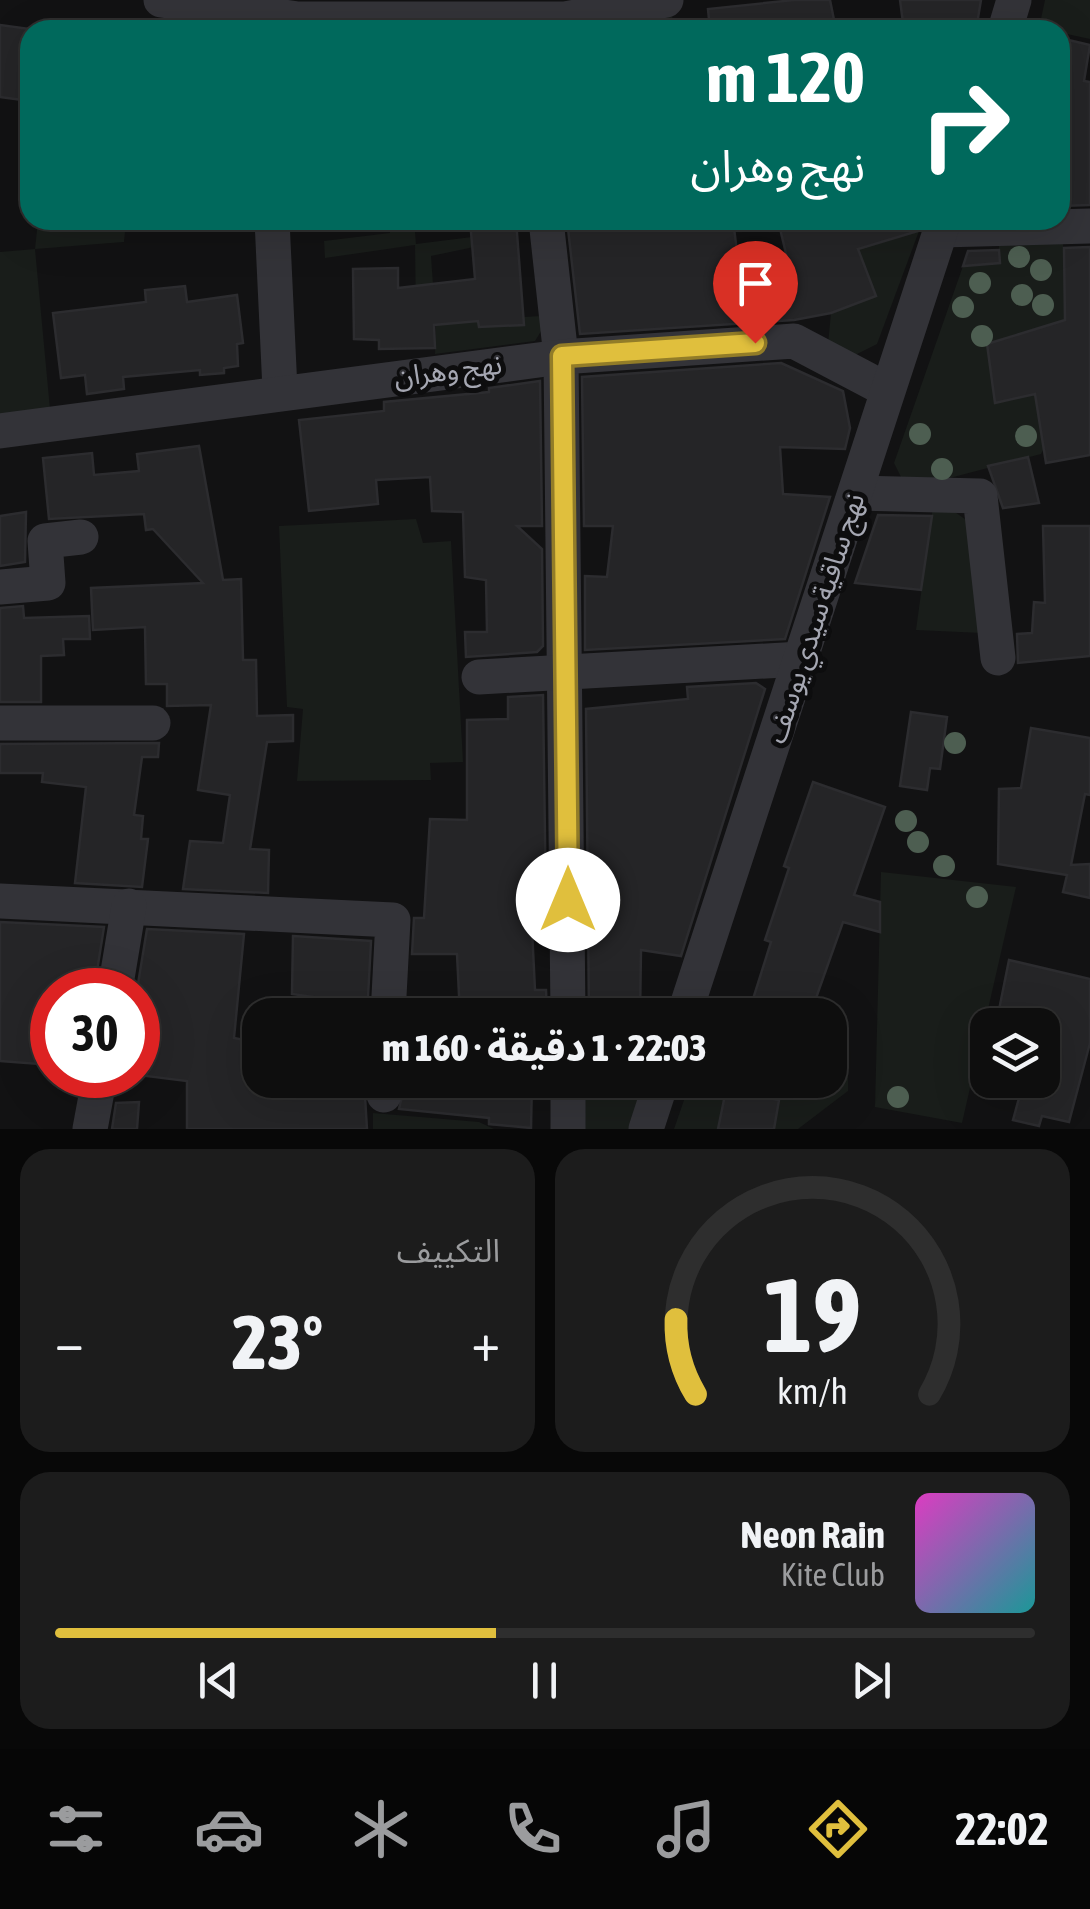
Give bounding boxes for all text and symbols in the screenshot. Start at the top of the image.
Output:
text: 120 m [706,37,865,117]
icon: right [900,60,1030,190]
text: نهج وهران [691,140,865,192]
pin [713,241,798,344]
icon: arrive [728,256,783,311]
street label: نهج وهران [392,348,504,397]
street label: نهج ساقية سيدي يوسف [759,489,876,749]
position arrow [516,848,620,952]
speed limit sign: 30 [30,968,160,1098]
map controls [970,1008,1060,1098]
button: layers [970,1008,1060,1098]
text: 22:03 · 1 دقيقة · 160 m [382,1026,707,1069]
text: التكييف [397,1232,500,1269]
text: 19 [764,1255,861,1374]
text: 23° [232,1299,323,1385]
text: − [55,1310,84,1373]
text: + [471,1310,500,1373]
text: km/h [777,1371,848,1412]
text: Neon Rain [740,1513,885,1556]
text: Kite Club [781,1556,885,1593]
icon: previous [191,1653,246,1708]
icon: pause [517,1653,572,1708]
icon: next [844,1653,899,1708]
icon: filters [41,1794,111,1864]
icon: car [194,1794,264,1864]
icon: climate [346,1794,416,1864]
icon: phone [498,1794,568,1864]
icon: music [651,1794,721,1864]
icon: directions [803,1794,873,1864]
text: 22:02 [955,1803,1049,1855]

